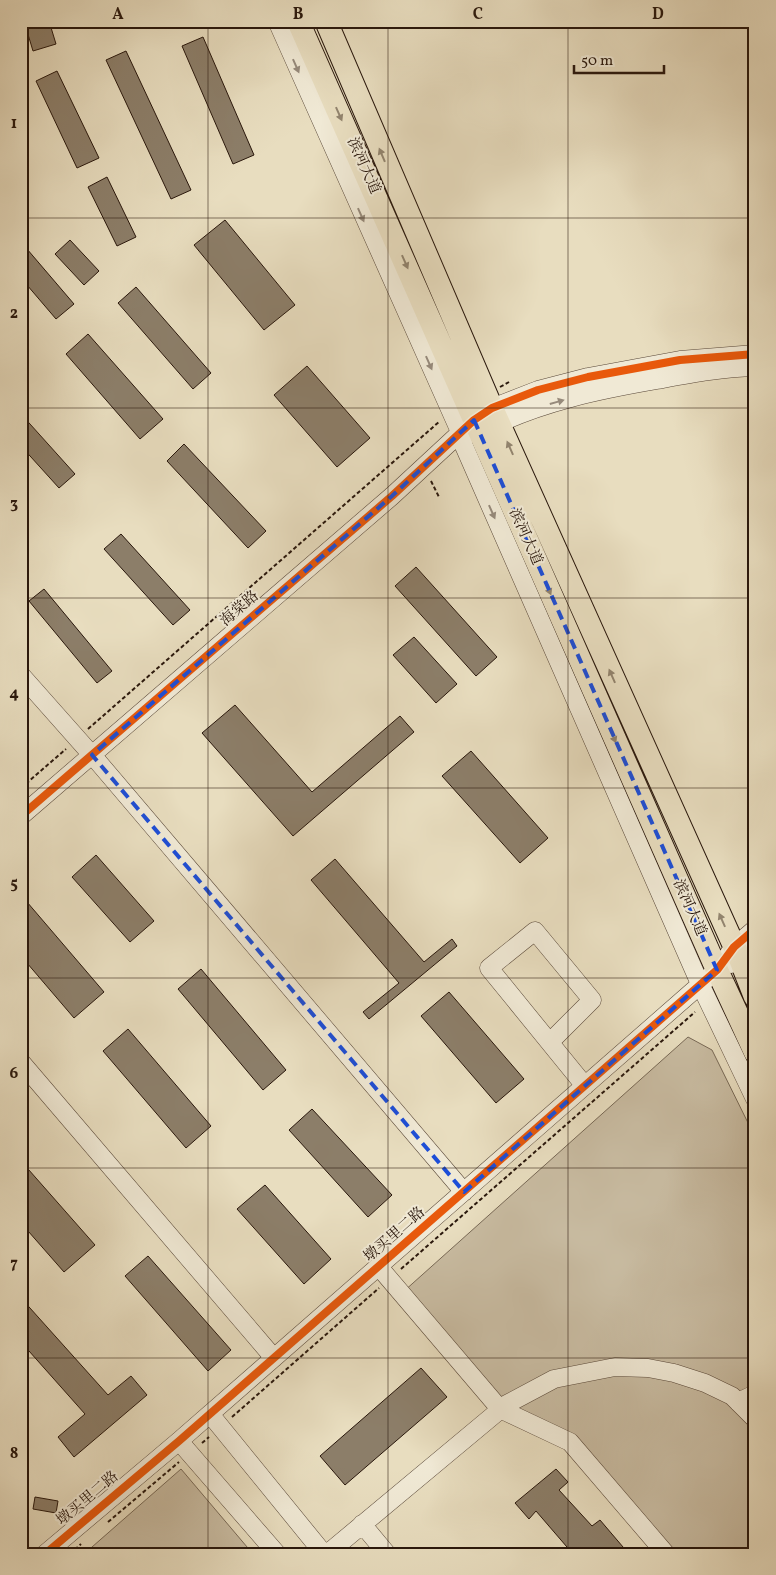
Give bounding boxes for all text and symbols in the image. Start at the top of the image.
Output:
text: A [112,4,124,26]
text: B [293,4,304,26]
text: C [473,4,483,26]
text: D [652,4,664,26]
scale bar [574,42,664,74]
text: 50 m [581,51,613,72]
one-way arrow [292,59,300,73]
one-way arrow [336,107,344,121]
text: 1 [11,113,17,135]
street label: 滨河大道 [341,134,385,198]
one-way arrow [378,147,386,162]
one-way arrow [358,208,366,222]
one-way arrow [402,255,410,269]
text: 2 [10,303,18,325]
one-way arrow [425,356,433,370]
one-way arrow [549,398,564,406]
one-way arrow [506,441,514,455]
text: 3 [10,493,18,515]
one-way arrow [489,505,497,519]
street label: 滨河大道 [503,505,547,569]
one-way arrow [544,581,552,595]
street label: 海棠路 [216,586,264,632]
one-way arrow [608,669,616,683]
text: 4 [9,683,19,705]
one-way arrow [610,729,618,743]
text: 5 [10,873,18,895]
street label: 滨河大道 [667,876,711,940]
one-way arrow [717,913,725,927]
text: 6 [10,1063,19,1085]
street label: 墩买里二路 [360,1202,430,1268]
text: 7 [10,1253,18,1275]
text: 8 [10,1443,18,1465]
street label: 墩买里二路 [53,1467,123,1531]

